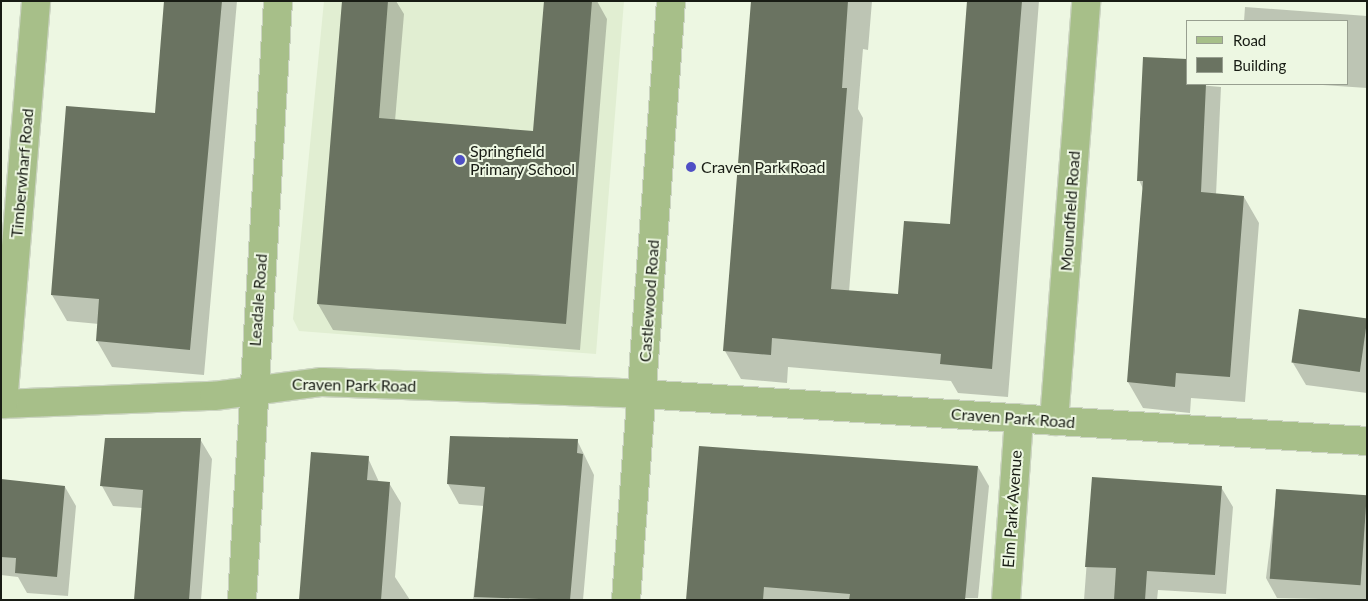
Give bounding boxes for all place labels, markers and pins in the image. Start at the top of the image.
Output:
place label: Springfield Primary School [470,141,576,179]
marker: Springfield Primary School [454,154,466,166]
place label: Craven Park Road [701,157,825,177]
marker: Craven Park Road [685,161,697,173]

